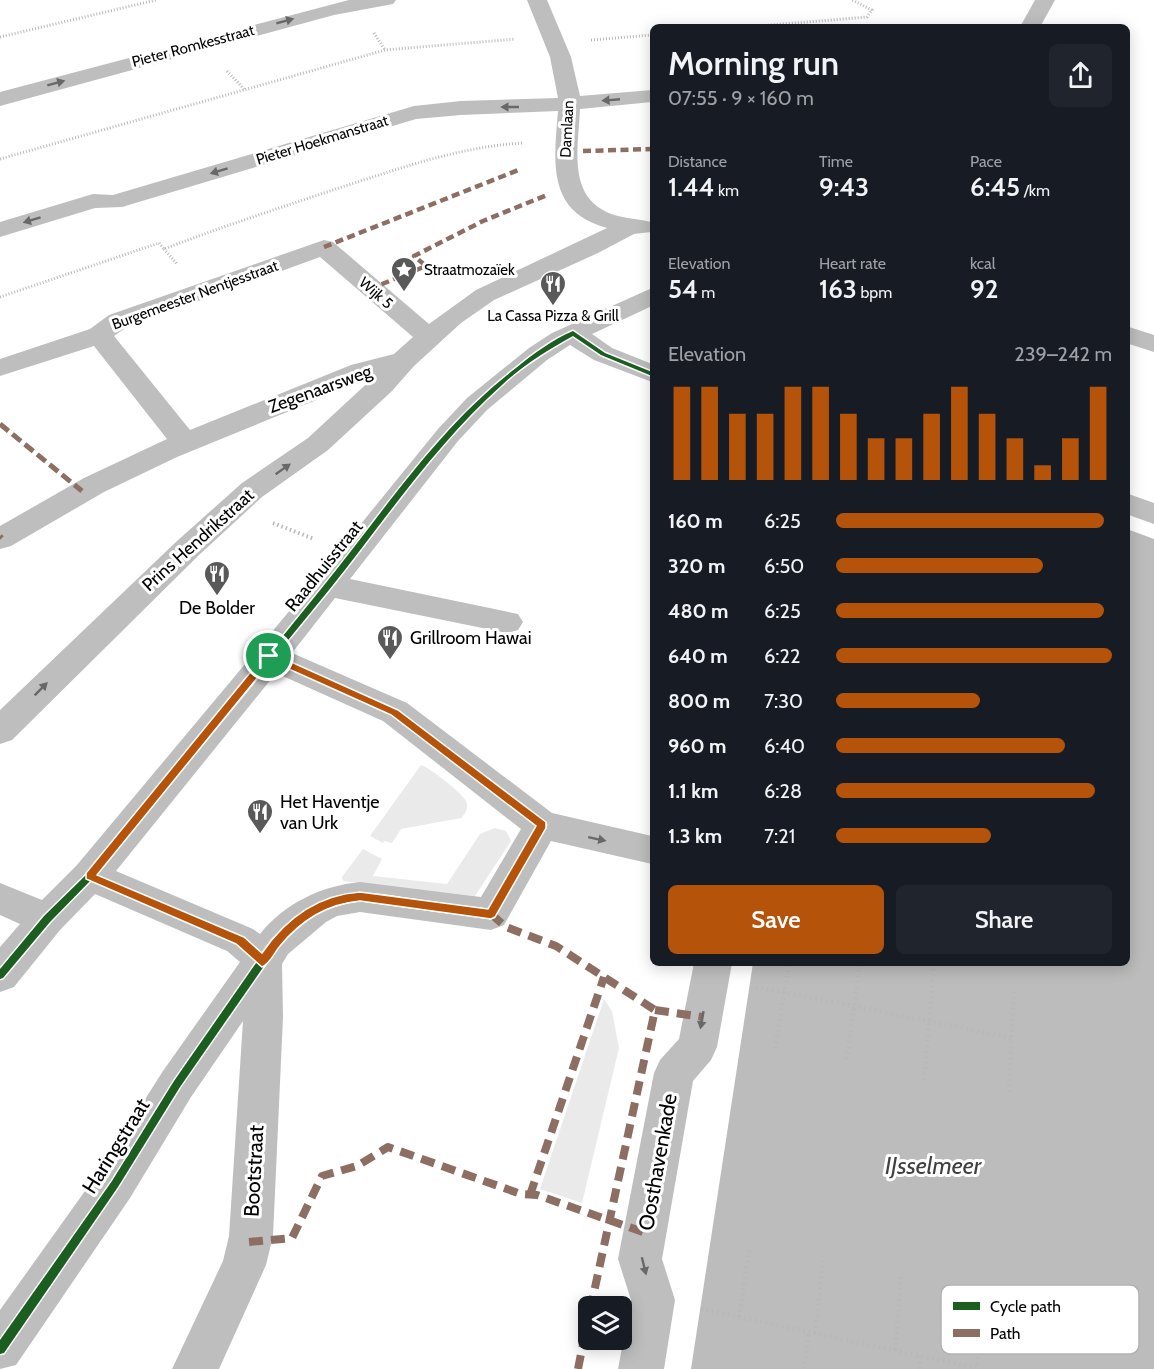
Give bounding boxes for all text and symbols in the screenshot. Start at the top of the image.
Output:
one-way arrow [276,16,294,26]
street label: Pieter Romkesstraat [130,21,256,71]
text: Morning run [668,43,839,83]
button: share [1049,44,1112,107]
one-way arrow [48,78,66,87]
text: 07:55 · 9 × 160 m [668,86,814,110]
one-way arrow [601,95,620,104]
street label: Damlaan [557,100,577,158]
one-way arrow [501,102,520,111]
street label: Pieter Hoekmanstraat [254,111,390,169]
text: Distance [668,152,727,171]
text: Time [819,152,853,171]
text: Pace [970,152,1002,171]
one-way arrow [210,167,228,176]
text: 1.44 [668,171,714,203]
text: 9:43 [819,171,869,203]
text: 6:45 [970,171,1020,203]
text: km [714,181,739,200]
text: /km [1020,181,1050,200]
one-way arrow [23,216,41,225]
text: Elevation [668,254,731,273]
text: Heart rate [819,254,886,273]
text: kcal [970,254,996,273]
place icon: Straatmozaïek [389,255,419,293]
street label: Burgemeester Nentjesstraat [109,256,281,334]
place label: Straatmozaïek [424,261,515,279]
restaurant icon: La Cassa Pizza & Grill [538,269,568,307]
text: 54 [668,273,698,305]
text: 163 [819,273,857,305]
text: 92 [970,273,998,305]
street label: Wijk 5 [355,274,397,312]
text: m [698,283,715,302]
text: bpm [857,283,892,302]
place label: La Cassa Pizza & Grill [487,307,619,325]
text: Elevation [668,342,746,366]
text: 239–242 m [1014,342,1112,366]
street label: Zegenaarsweg [265,360,376,418]
one-way arrow [275,463,291,475]
street label: Prins Hendrikstraat [138,484,258,596]
text: 160 m [668,509,723,533]
text: 6:25 [764,509,801,533]
street label: Raadhuisstraat [281,516,367,616]
text: 320 m [668,554,725,578]
text: 6:50 [764,554,804,578]
restaurant icon: De Bolder [202,559,232,597]
place label: De Bolder [179,597,255,619]
text: 480 m [668,599,729,623]
text: 6:25 [764,599,801,623]
restaurant icon: Grillroom Hawai [375,623,405,661]
place label: Grillroom Hawai [410,627,531,649]
pin [243,630,294,681]
icon: arrive [252,639,285,672]
text: 640 m [668,644,728,668]
text: 6:22 [764,644,800,668]
one-way arrow [34,682,48,697]
text: 800 m [668,689,730,713]
text: 7:30 [764,689,803,713]
text: 960 m [668,734,726,758]
text: 6:40 [764,734,805,758]
text: 1.1 km [668,779,718,803]
text: 6:28 [764,779,802,803]
place label: Het Haventje van Urk [280,791,380,834]
restaurant icon: Het Haventje van Urk [245,797,275,835]
text: 1.3 km [668,824,722,848]
text: 7:21 [764,824,795,848]
one-way arrow [588,834,606,844]
button: Save [668,885,884,954]
button: Share [896,885,1112,954]
one-way arrow [698,1011,707,1030]
street label: Oosthavenkade [633,1091,682,1232]
street label: Haringstraat [77,1094,155,1198]
street label: Bootstraat [239,1124,268,1217]
water label: IJsselmeer [885,1151,983,1180]
one-way arrow [639,1256,649,1275]
legend [941,1285,1139,1354]
map controls [578,1296,632,1350]
button: layers [578,1296,632,1350]
text: Cycle path [990,1297,1061,1316]
text: Path [990,1324,1021,1343]

